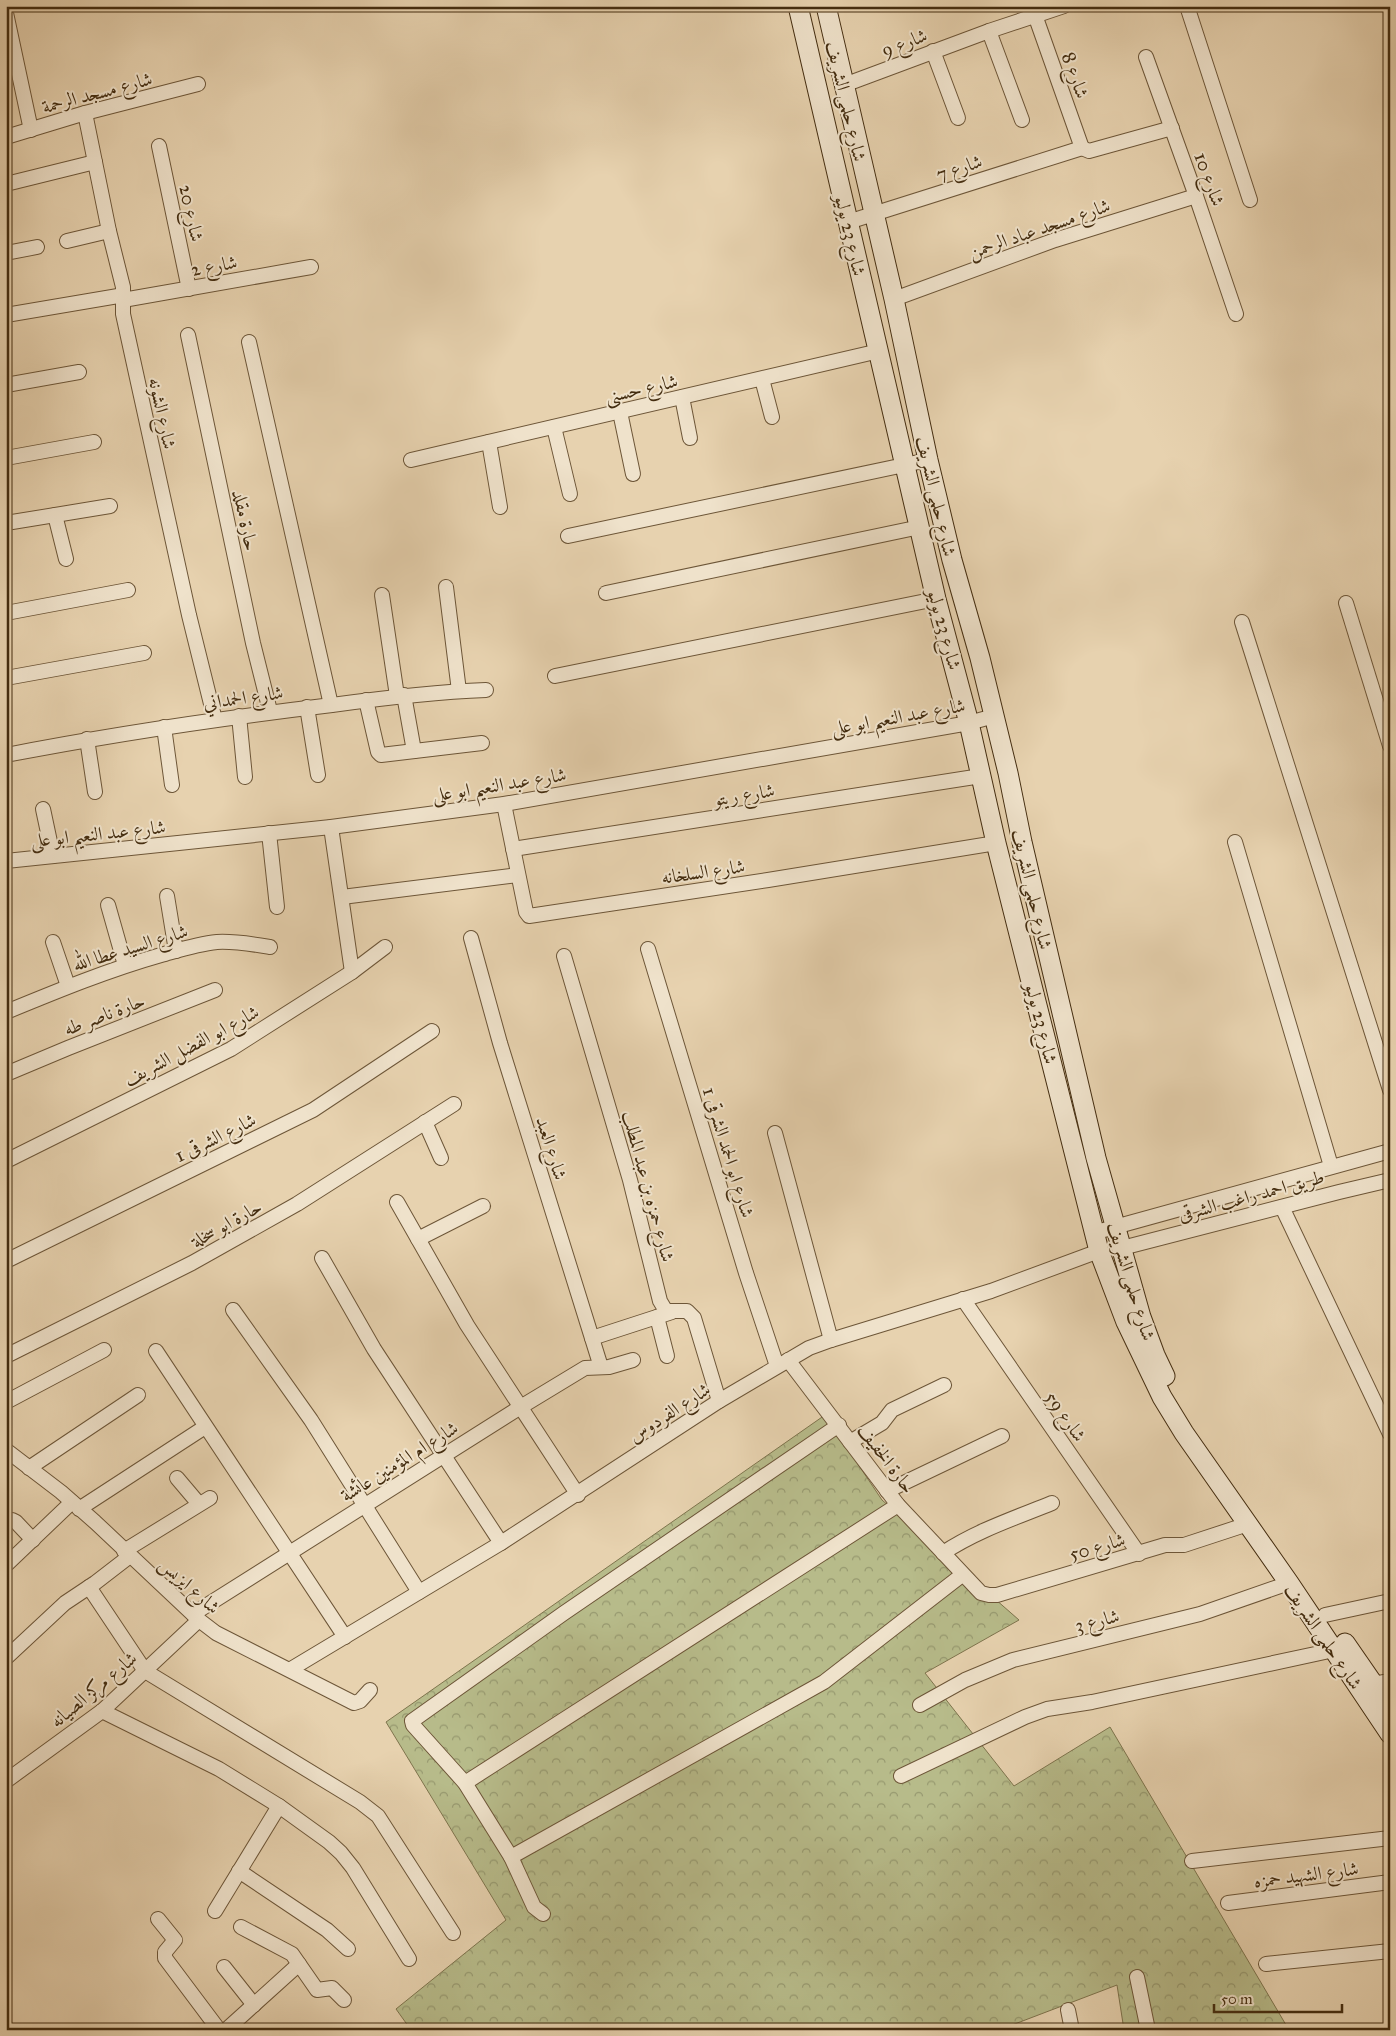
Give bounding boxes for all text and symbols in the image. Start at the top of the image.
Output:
street label: شارع 9 [878,23,932,65]
street label: شارع حلمى الشريف [818,39,872,164]
street label: شارع 8 [1053,49,1094,103]
street label: شارع مسجد الرحمة [39,67,156,122]
street label: شارع 7 [933,149,986,190]
street label: شارع 10 [1185,149,1230,211]
street label: شارع 20 [170,183,209,244]
street label: شارع 23 يوليو [826,190,871,279]
street label: شارع مسجد عباد الرحمن [965,193,1114,267]
street label: شارع 2 [189,250,240,285]
street label: شارع حسنى [602,369,681,412]
street label: شارع الشونه [140,375,181,452]
street label: شارع حلمى الشريف [908,434,962,559]
street label: حارة مقلد [228,487,263,553]
street label: شارع 23 يوليو [918,584,966,673]
street label: شارع الحمداني [202,681,285,718]
street label: شارع عبد النعيم ابو على [829,693,968,748]
street label: شارع عبد النعيم ابو على [430,762,569,814]
street label: شارع ريتو [710,778,777,815]
street label: شارع عبد النعيم ابو على [29,815,168,860]
street label: شارع حلمى الشريف [1004,827,1058,952]
street label: شارع السلخانه [660,854,747,893]
street label: شارع السيد عطا الله [69,916,192,980]
street label: شارع 23 يوليو [1016,978,1063,1067]
street label: حارة ناصر طه [60,988,148,1041]
street label: شارع ابو الفضل الشريف [119,1000,265,1094]
street label: شارع ابو الحمد الشرقى 1 [694,1084,759,1221]
street label: شارع الشرقى 1 [171,1108,261,1171]
street label: شارع حمزه بن عبد المطلب [613,1108,680,1265]
street label: شارع العبد [527,1114,572,1184]
street label: طريق احمد راغب الشرقى [1176,1165,1327,1227]
street label: حارة ابو سخلة [186,1195,266,1254]
street label: شارع حلمى الشريف [1099,1219,1160,1344]
street label: شارع الفردوس [624,1377,717,1451]
street label: شارع 59 [1037,1387,1091,1448]
street label: شارع ام المؤمنين عائشة [336,1416,465,1511]
street label: حارة الخفيف [853,1419,920,1498]
street label: شارع 50 [1067,1528,1129,1569]
street label: شارع ايزيس [152,1552,225,1622]
street label: شارع حلمى الشريف [1276,1579,1367,1696]
street label: شارع 3 [1073,1604,1123,1641]
street label: شارع مركز الصيانه [45,1646,144,1735]
street label: شارع الشهيد حمزه [1252,1857,1360,1896]
scale bar [1214,1981,1341,2013]
text: 50 m [1221,1990,1253,2008]

